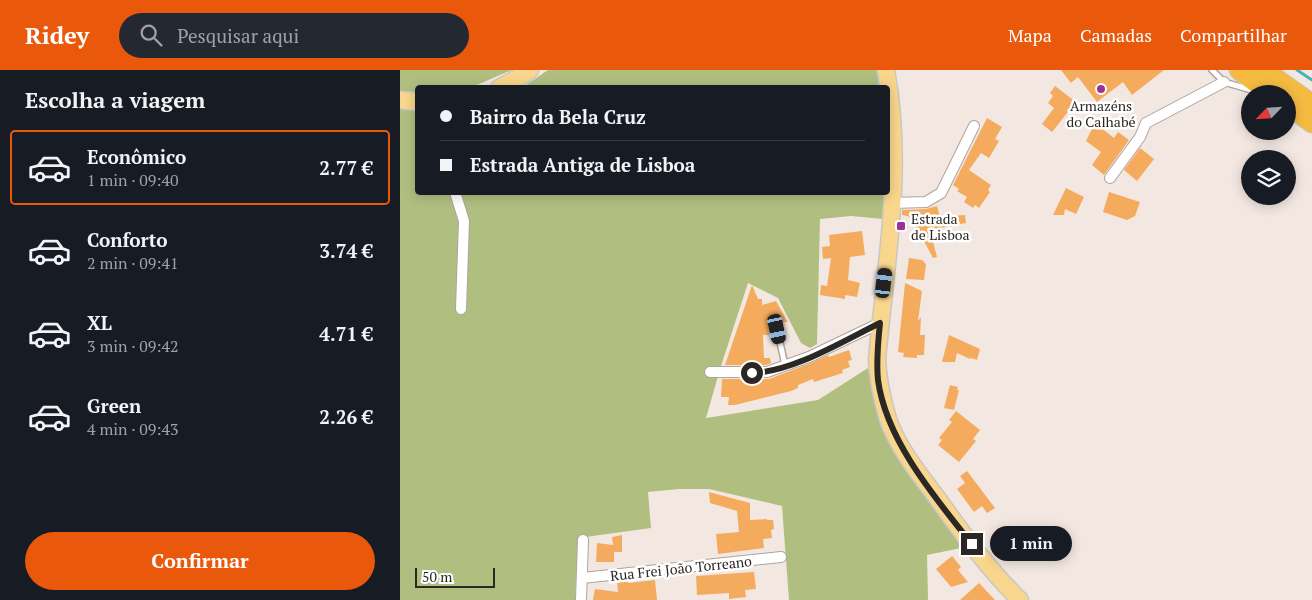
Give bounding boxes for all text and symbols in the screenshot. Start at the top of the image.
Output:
search box [119,13,469,58]
text: Ridey [25,19,89,51]
icon: search [137,21,165,49]
text: Pesquisar aqui [177,23,299,48]
text: Mapa [1008,23,1052,47]
text: Camadas [1080,23,1152,47]
text: Compartilhar [1180,23,1287,47]
marker: Armazéns do Calhabé [1095,83,1107,95]
text: Escolha a viagem [25,85,205,114]
north arrow [1241,85,1296,140]
map controls [1241,85,1296,205]
place label: Armazéns do Calhabé [1066,96,1136,131]
text: Bairro da Bela Cruz [470,104,646,129]
text: Econômico [87,144,186,169]
icon: car [27,145,72,190]
button: layers [1241,150,1296,205]
text: Estrada Antiga de Lisboa [470,152,695,177]
text: 2.77 € [319,155,373,180]
text: 1 min · 09:40 [87,169,179,191]
place label: Estrada de Lisboa [911,209,970,244]
marker: Estrada de Lisboa [895,220,907,232]
text: Conforto [87,227,168,252]
icon: car [27,228,72,273]
text: 3.74 € [319,238,373,263]
text: 2 min · 09:41 [87,252,179,274]
car [874,267,893,299]
text: XL [87,310,112,335]
icon: car [27,311,72,356]
car [766,313,787,345]
text: 4.71 € [319,321,373,346]
text: 3 min · 09:42 [87,335,179,357]
route start [741,362,763,384]
text: Green [87,393,141,418]
icon: car [27,394,72,439]
text: 2.26 € [319,404,373,429]
text: 4 min · 09:43 [87,418,179,440]
callout: 1 min [990,526,1072,562]
button: Confirmar [25,532,375,590]
text: 1 min [1009,532,1053,554]
route end [961,533,983,555]
street label: Rua Frei João Torreano [609,551,753,585]
scale bar [415,565,495,588]
text: 50 m [422,567,452,586]

